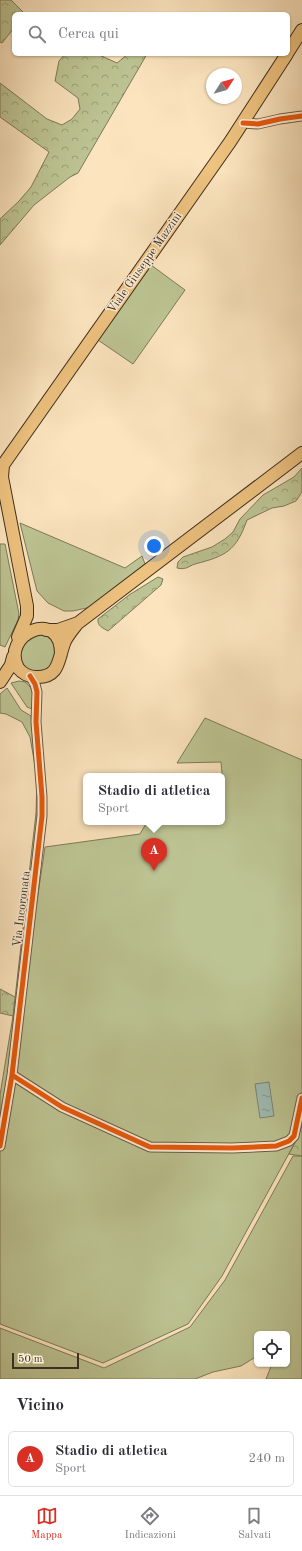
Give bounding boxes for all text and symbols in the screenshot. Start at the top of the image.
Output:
search box [12,12,290,56]
icon: search [26,23,48,45]
text: Cerca qui [58,27,119,42]
north arrow [206,68,242,104]
street label: Viale Giuseppe Mazzini [106,210,184,316]
your location [144,536,164,556]
popup [83,773,225,825]
text: Stadio di atletica [98,784,210,799]
text: Sport [98,802,129,815]
pin: A [141,838,167,871]
street label: Via Incoronata [11,870,33,948]
map controls [254,1331,290,1367]
button: locate [254,1331,290,1367]
scale bar [12,1351,79,1370]
text: 50 m [18,1354,43,1365]
text: Vicino [16,1397,64,1414]
text: Stadio di atletica [55,1444,168,1459]
text: A [25,1452,35,1465]
text: 240 m [248,1452,285,1465]
text: Sport [55,1462,86,1475]
tab: Mappa [31,1505,63,1543]
tab: Indicazioni [125,1505,176,1543]
tab: Salvati [238,1505,271,1543]

